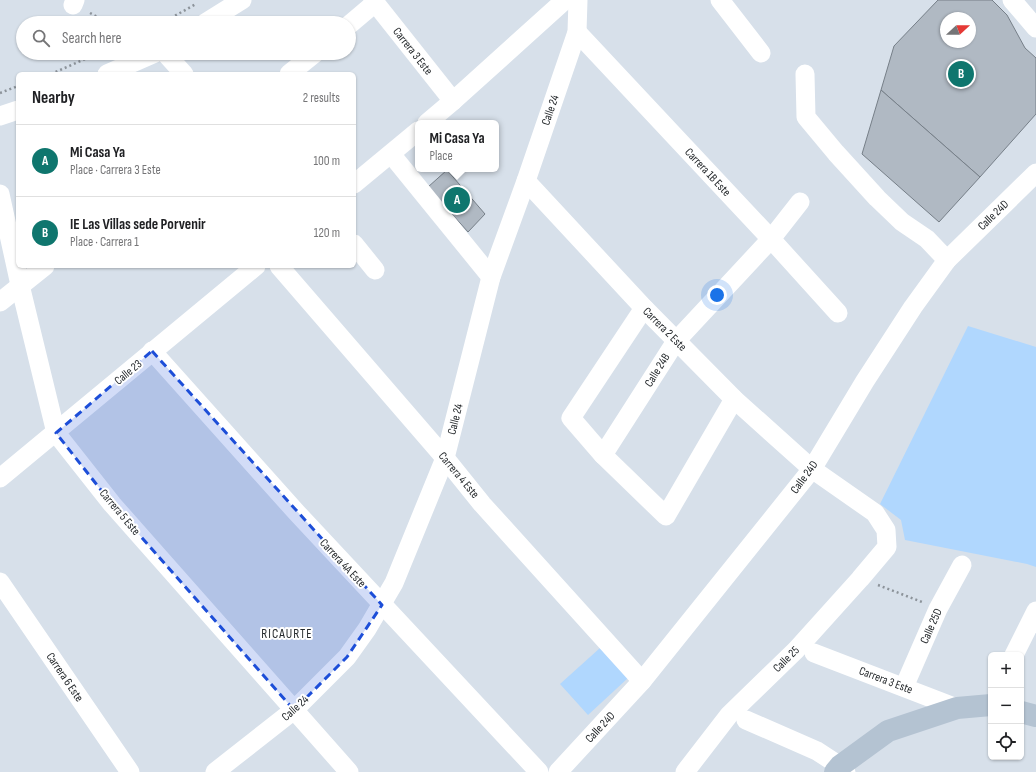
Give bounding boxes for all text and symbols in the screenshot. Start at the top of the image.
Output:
north arrow [940,12,976,48]
search box [16,16,356,60]
street label: Carrera 3 Este [389,25,436,78]
icon: search [30,27,52,49]
text: Search here [62,29,122,48]
pin: B [948,59,974,89]
text: Nearby [32,88,75,108]
text: 2 results [303,90,340,106]
street label: Calle 24 [538,93,563,127]
popup [415,120,499,172]
text: Mi Casa Ya [429,129,485,148]
text: Mi Casa Ya [70,143,125,162]
street label: Carrera 1B Este [681,145,734,200]
text: Place [429,148,453,164]
text: A [42,153,48,169]
text: 100 m [313,153,340,169]
text: Place · Carrera 3 Este [70,162,161,178]
pin: A [444,185,470,215]
street label: Calle 24D [975,197,1012,234]
text: IE Las Villas sede Porvenir [70,215,206,234]
text: B [42,225,48,241]
text: 120 m [314,225,340,241]
text: Place · Carrera 1 [70,234,139,250]
your location [707,285,727,305]
street label: Carrera 2 Este [640,304,690,355]
street label: Calle 24B [641,351,674,390]
street label: Calle 23 [111,357,145,388]
street label: Calle 24 [444,402,467,436]
street label: Carrera 4 Este [435,449,483,502]
street label: Calle 24D [787,458,821,497]
street label: Carrera 5 Este [96,486,143,539]
street label: Carrera 4A Este [316,536,369,591]
street label: Calle 25D [917,606,946,646]
district label: RICAURTE [261,626,313,642]
street label: Calle 25 [770,643,803,676]
street label: Carrera 6 Este [43,650,87,705]
map controls [988,652,1024,760]
button: + [988,652,1024,688]
street label: Carrera 3 Este [857,663,915,698]
button: − [988,688,1024,724]
street label: Calle 24 [279,692,312,724]
street label: Calle 24D [582,709,619,746]
button: locate [988,724,1024,760]

